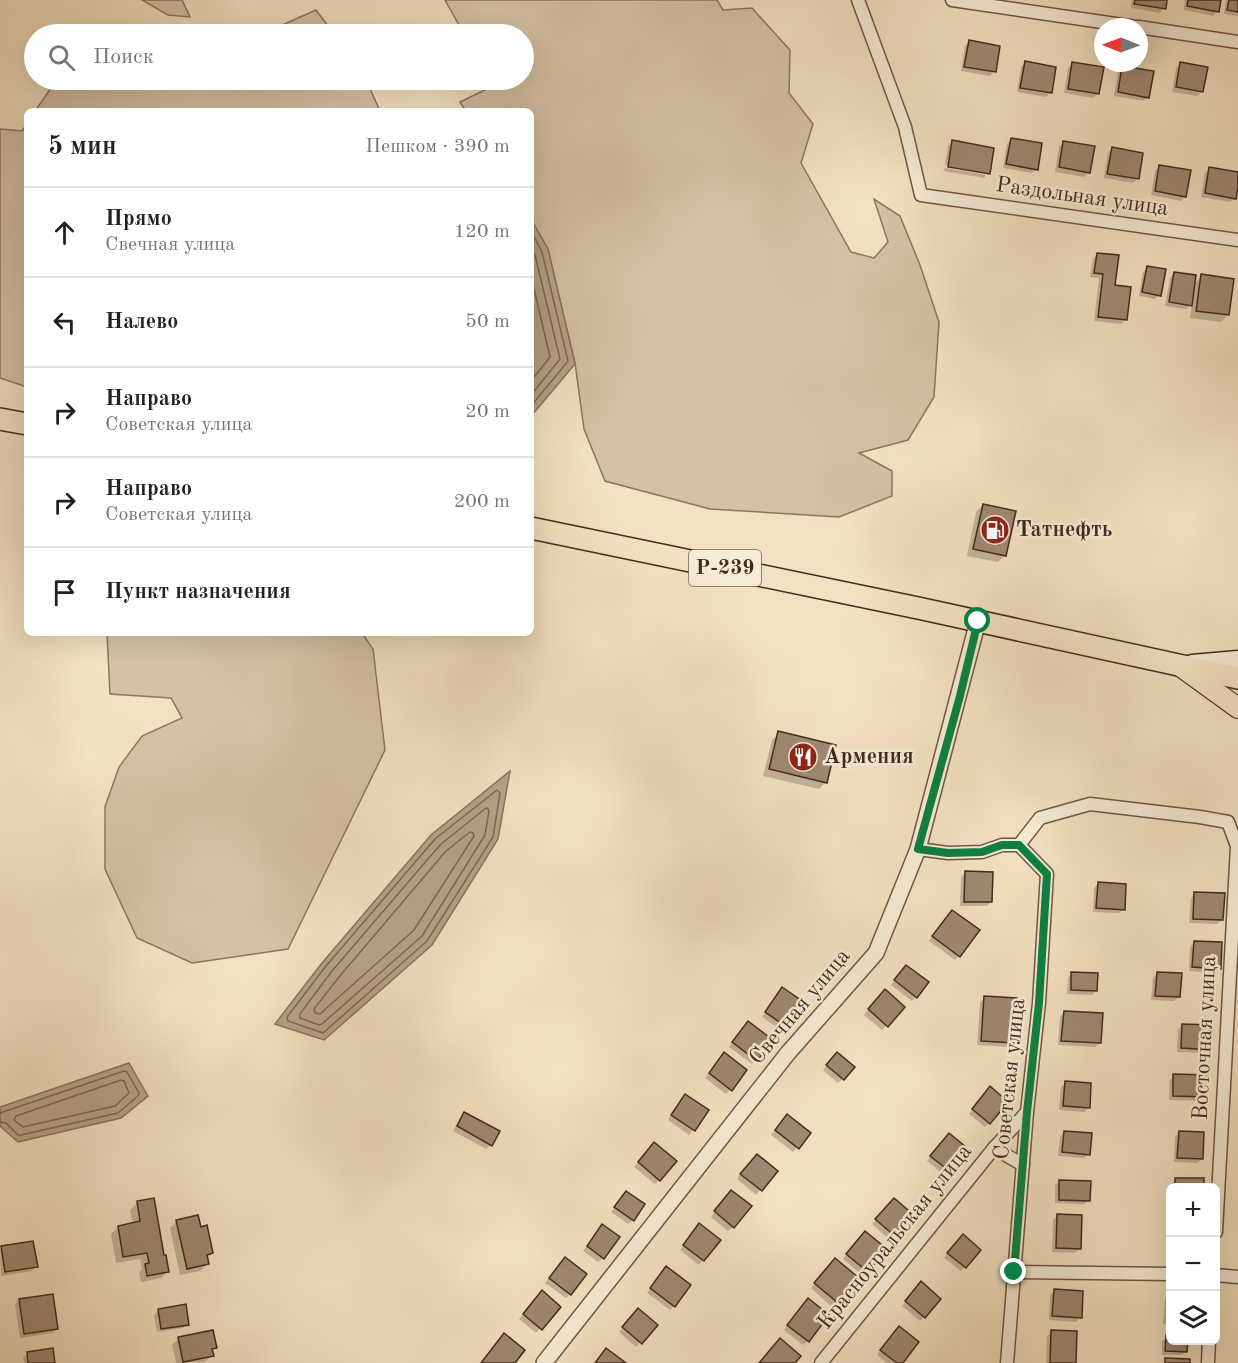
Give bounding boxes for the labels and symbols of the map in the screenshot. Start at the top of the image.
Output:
north arrow [1094,18,1148,72]
street label: Раздольная улица [994,174,1170,220]
fuel station icon: Татнефть [979,514,1011,546]
place label: Татнефть [1016,519,1112,542]
road number: Р-239 [689,550,761,586]
route start [964,607,990,633]
restaurant icon: Армения [787,741,819,773]
place label: Армения [824,746,914,768]
street label: Свечная улица [746,945,855,1069]
street label: Восточная улица [1190,955,1220,1121]
street label: Советская улица [991,997,1029,1161]
street label: Красноуральская улица [814,1140,976,1334]
route end [1000,1258,1026,1284]

